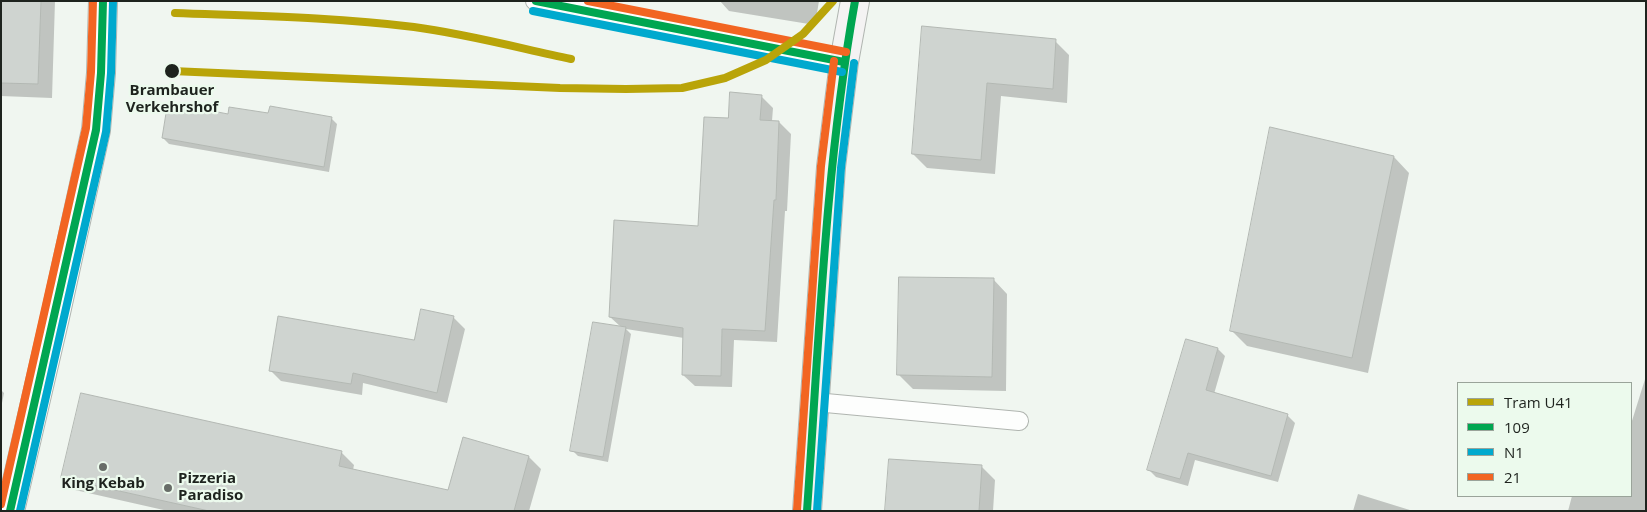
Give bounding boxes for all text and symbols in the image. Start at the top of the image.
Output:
marker: Brambauer Verkehrshof [163,62,181,80]
place label: Brambauer Verkehrshof [126,82,218,117]
legend [1457,382,1632,497]
text: Tram U41 [1504,392,1573,412]
text: 109 [1504,417,1530,437]
text: N1 [1504,442,1524,462]
marker: King Kebab [97,461,109,473]
text: 21 [1504,467,1521,487]
place label: Pizzeria Paradiso [178,470,243,505]
place label: King Kebab [61,475,145,493]
marker: Pizzeria Paradiso [162,482,174,494]

